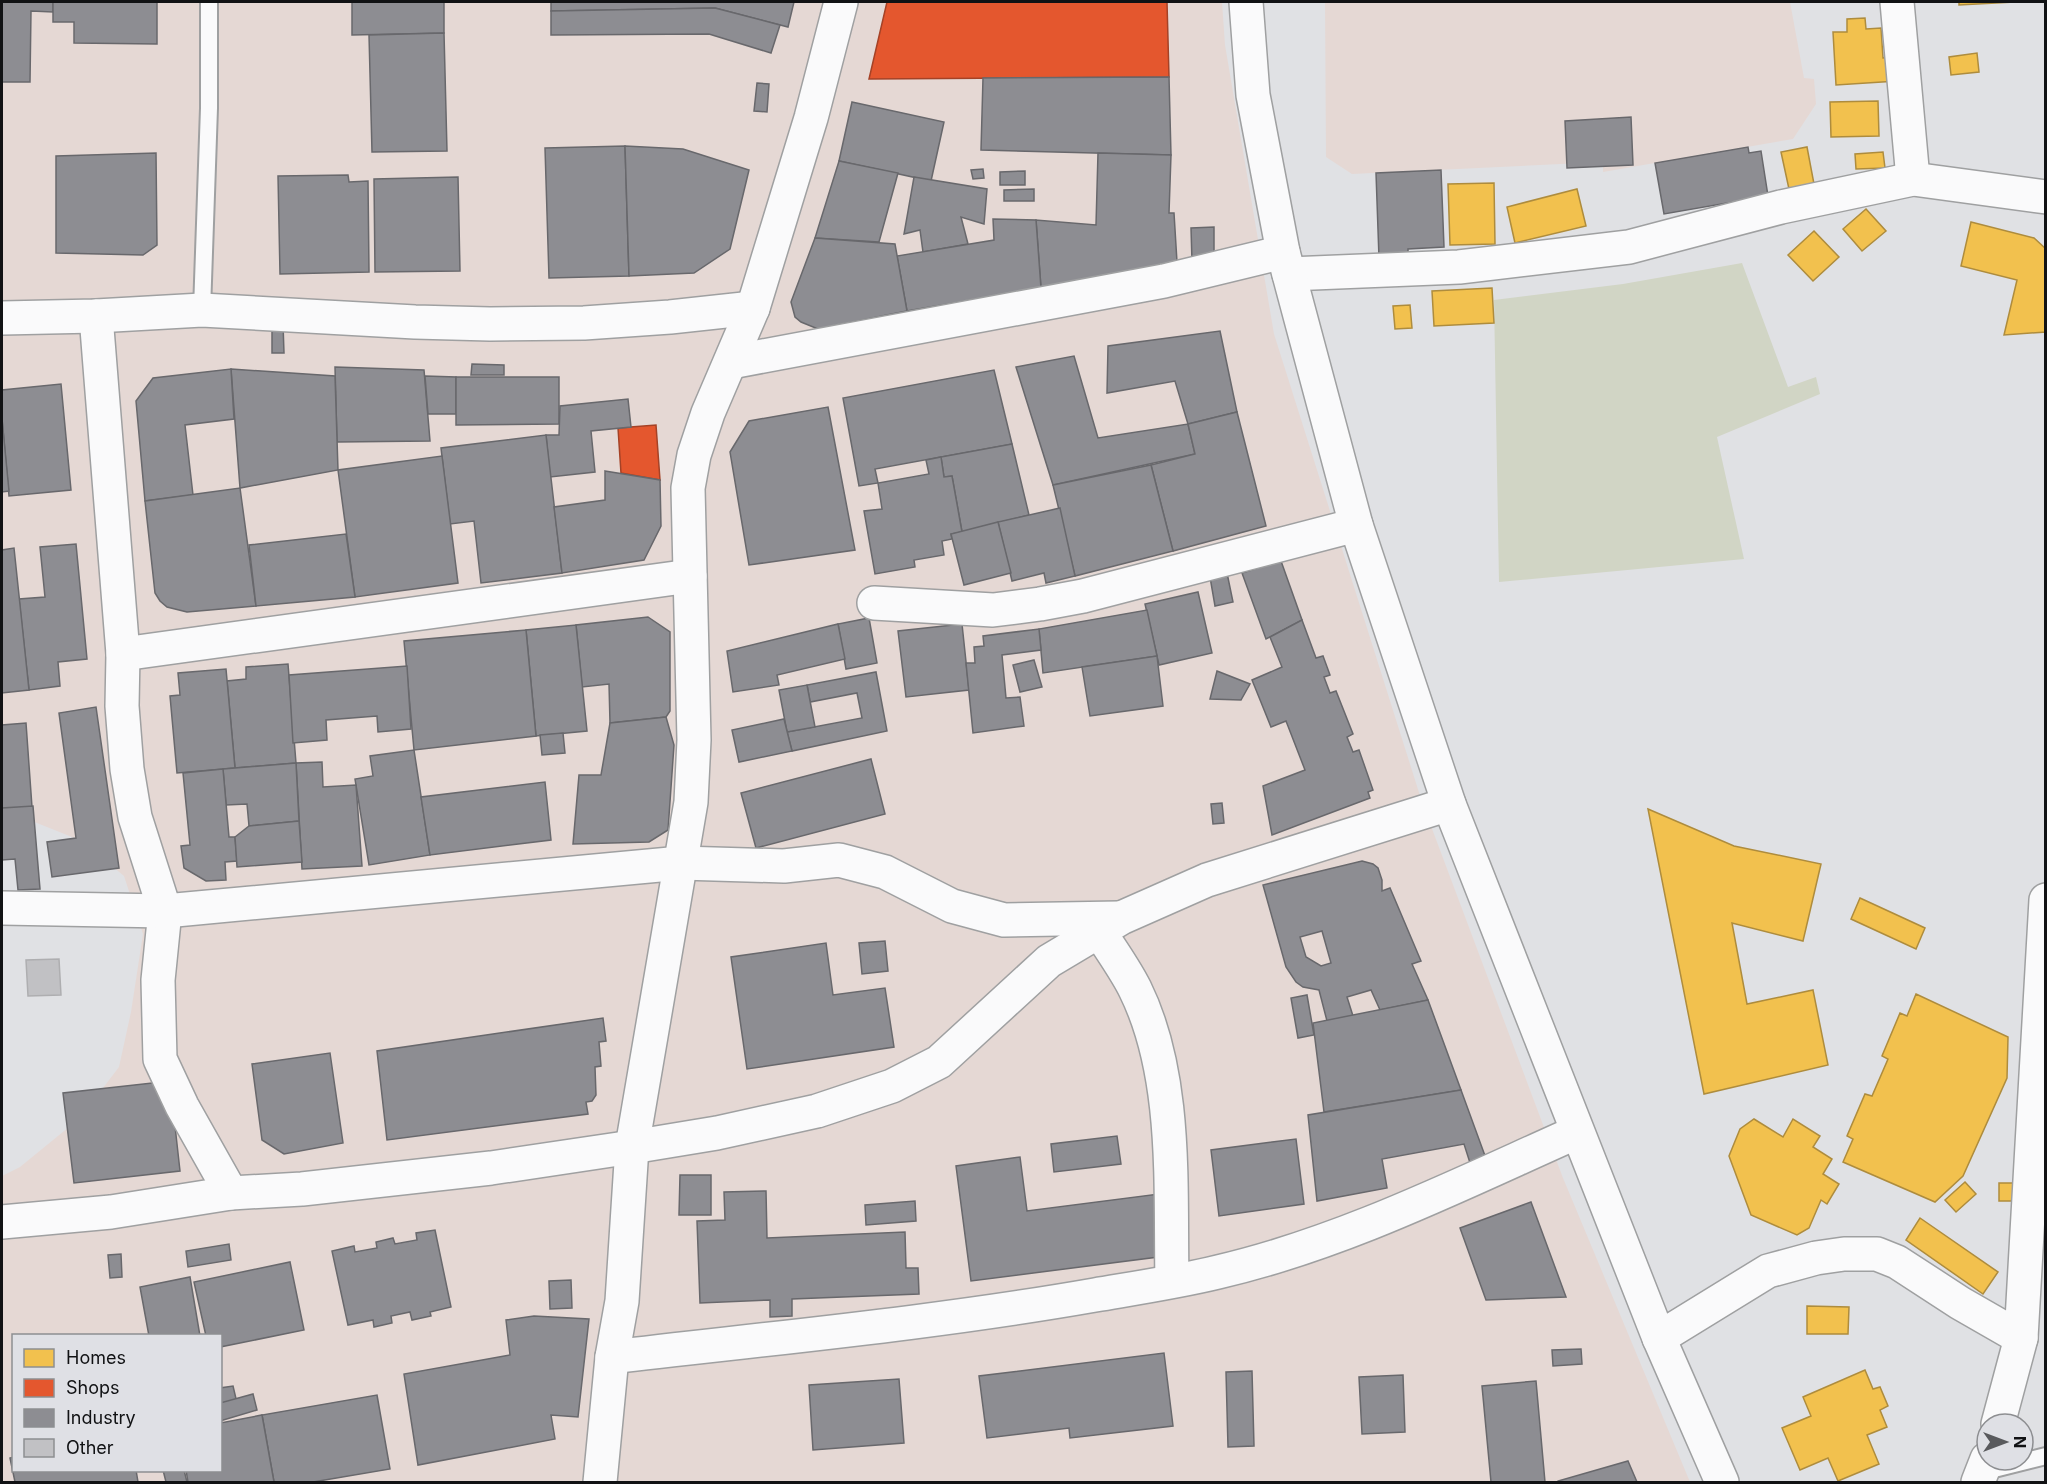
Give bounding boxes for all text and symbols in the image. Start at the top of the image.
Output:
legend [12,1334,222,1472]
text: Homes [66,1347,126,1368]
text: Shops [66,1377,120,1398]
text: Industry [66,1407,136,1428]
north arrow [1975,1412,2035,1472]
text: N [2010,1436,2030,1448]
text: Other [66,1437,114,1458]

